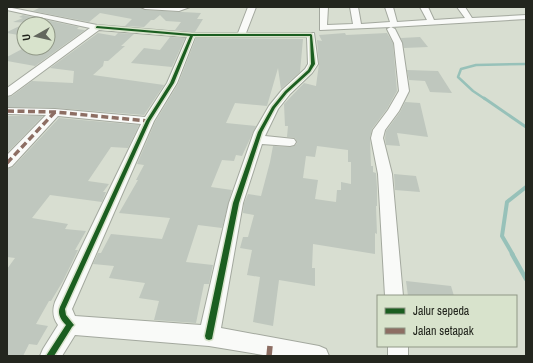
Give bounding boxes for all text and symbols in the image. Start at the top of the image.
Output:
north arrow [16,16,56,56]
text: U [19,33,33,42]
legend [377,295,517,347]
text: Jalur sepeda [413,303,470,319]
text: Jalan setapak [413,323,474,339]

